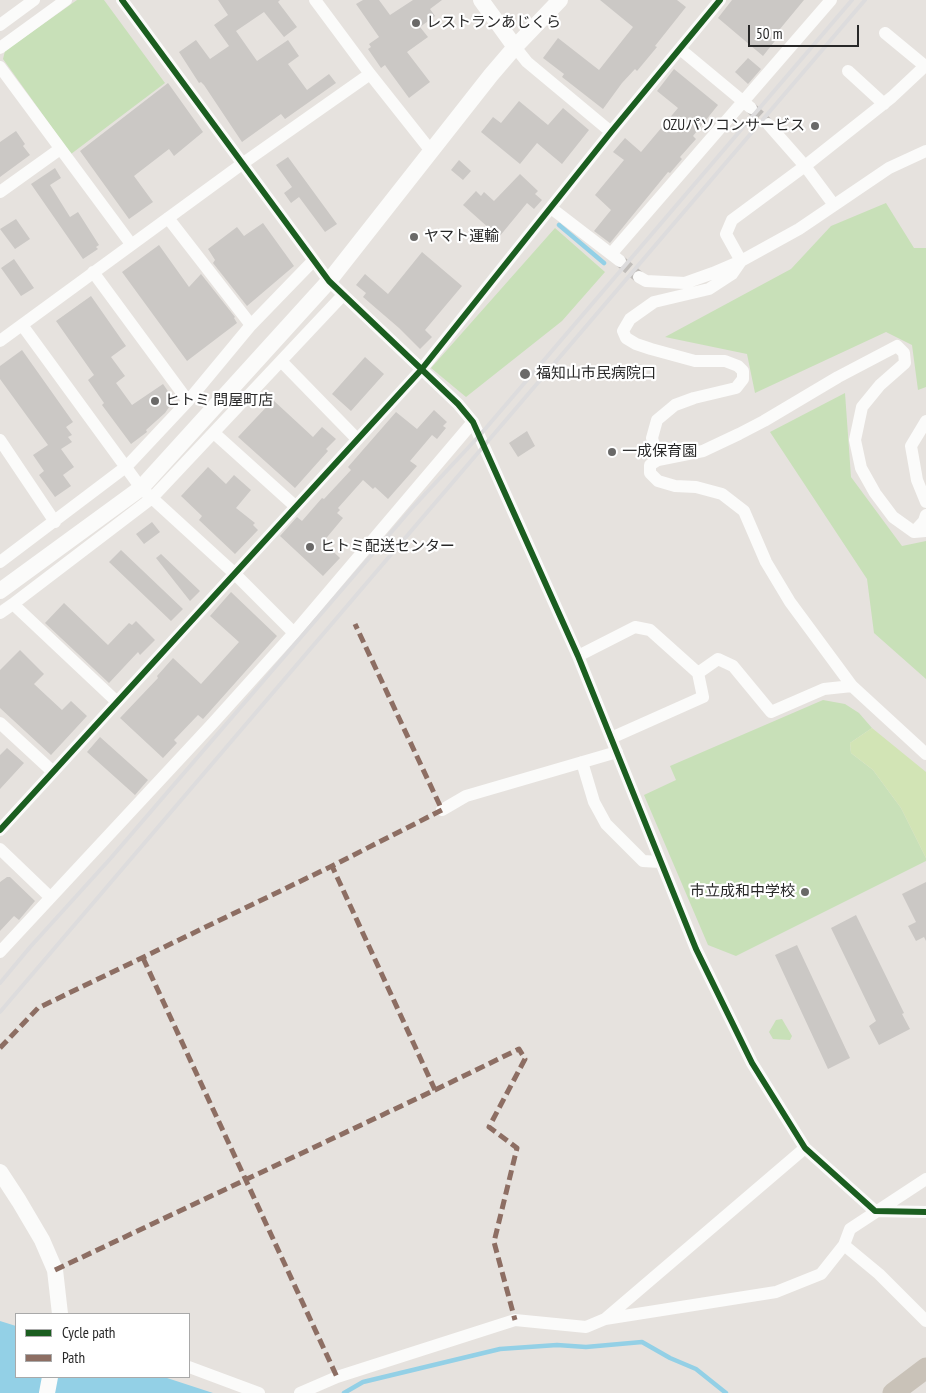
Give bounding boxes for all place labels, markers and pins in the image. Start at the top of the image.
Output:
place label: レストランあじくら [426,14,561,32]
marker: レストランあじくら [410,17,422,29]
place label: OZUパソコンサービス [663,117,805,135]
marker: OZUパソコンサービス [809,120,821,132]
place label: ヤマト運輸 [424,228,499,246]
marker: ヤマト運輸 [408,231,420,243]
place label: 福知山市民病院口 [536,365,656,383]
marker: 福知山市民病院口 [518,367,532,381]
place label: ヒトミ 問屋町店 [165,392,273,410]
marker: ヒトミ 問屋町店 [149,395,161,407]
place label: 一成保育園 [622,443,697,461]
marker: 一成保育園 [606,446,618,458]
place label: ヒトミ配送センター [320,538,455,556]
marker: ヒトミ配送センター [304,541,316,553]
place label: 市立成和中学校 [690,883,795,901]
marker: 市立成和中学校 [799,886,811,898]

